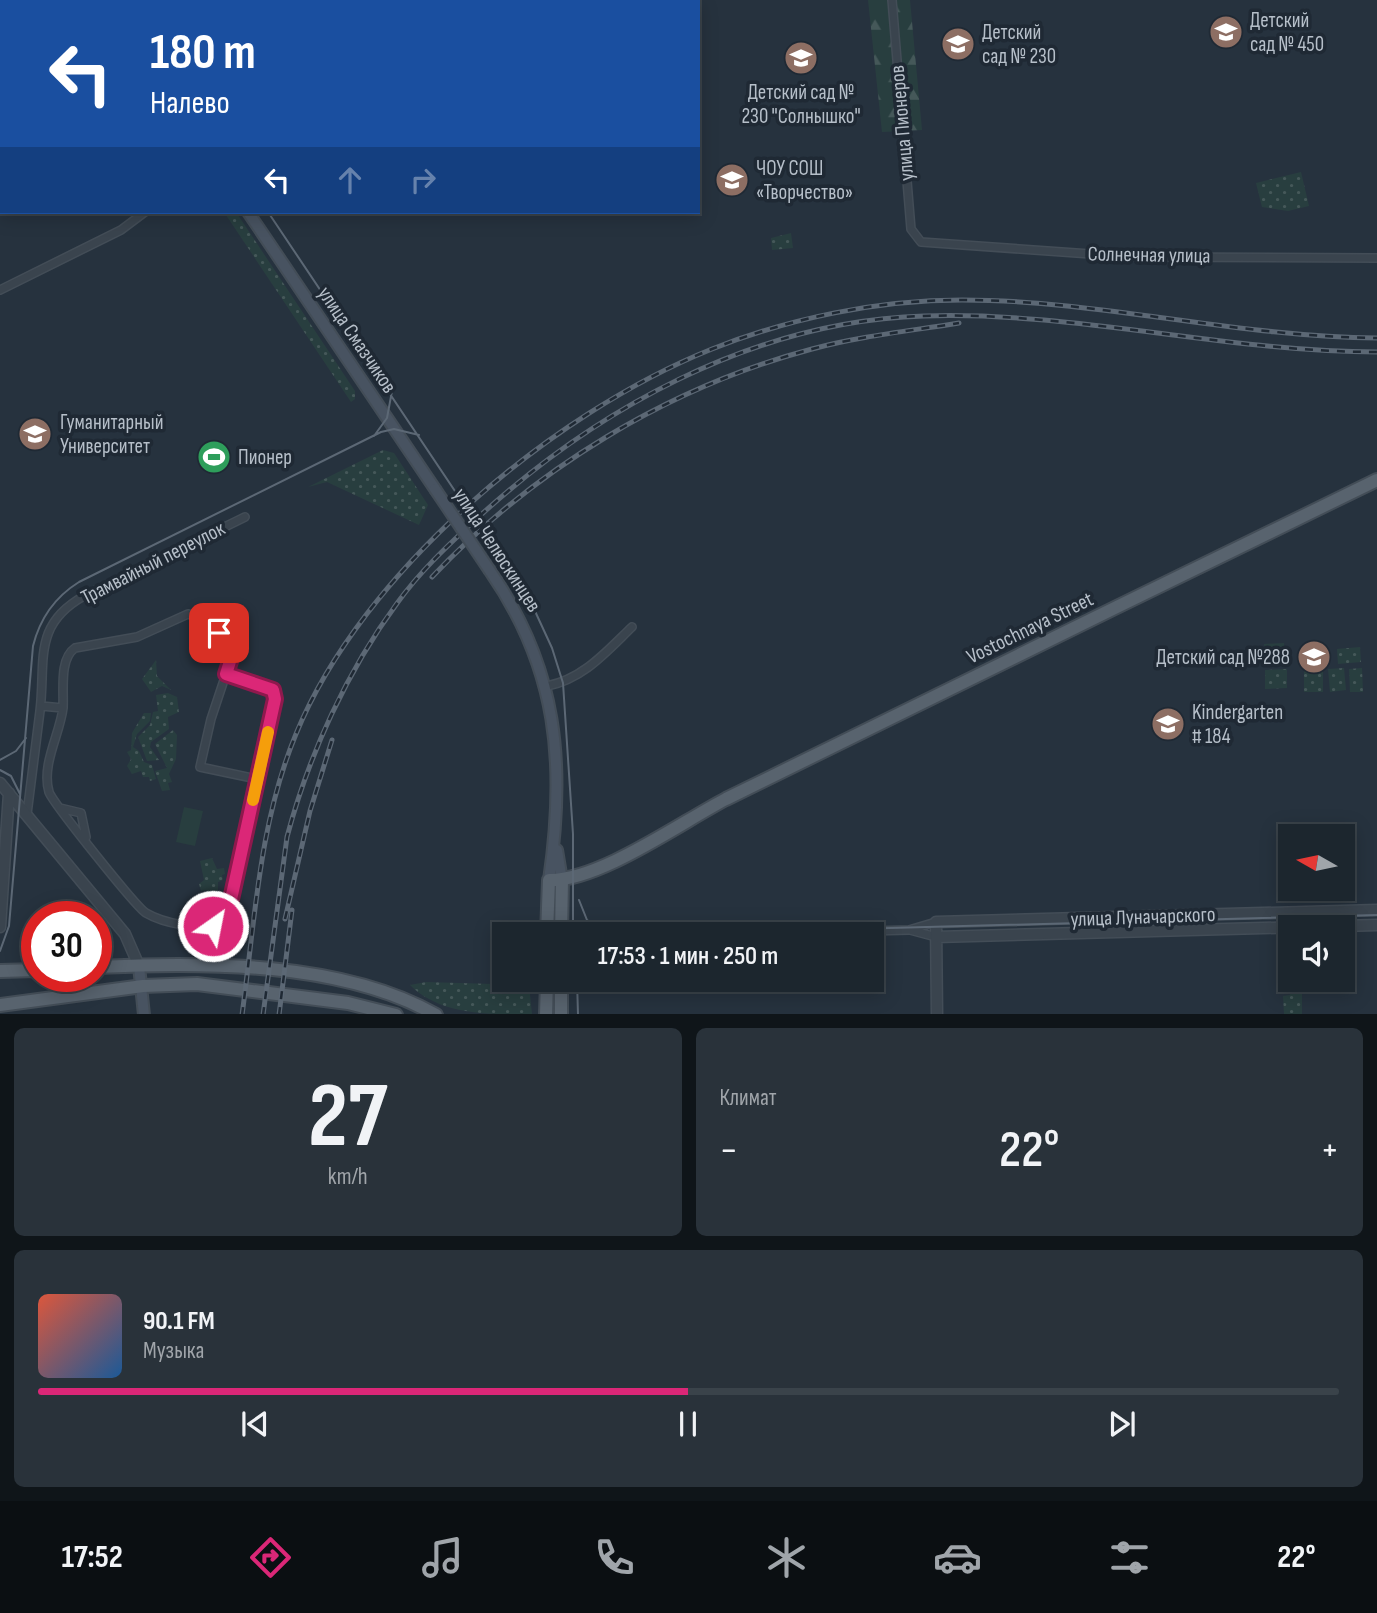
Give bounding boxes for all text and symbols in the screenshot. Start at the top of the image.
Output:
place label: Детский сад № 450 [1250,8,1324,57]
school or university icon: Детский сад № 450 [1207,13,1245,51]
place label: Детский сад № 230 [982,20,1056,69]
text: 180 m [150,24,256,83]
school or university icon: Детский сад № 230 [939,25,977,63]
icon: left [35,28,126,119]
school or university icon: Детский сад № 230 "Солнышко" [782,39,820,77]
street label: улица Пионеров [884,64,920,182]
place label: Детский сад № 230 "Солнышко" [741,80,861,129]
text: Налево [150,84,230,123]
place label: ЧОУ СОШ «Творчество» [756,156,853,205]
icon: left [258,161,296,199]
icon: ahead [331,161,369,199]
icon: right [404,161,442,199]
school or university icon: ЧОУ СОШ «Творчество» [713,161,751,199]
street label: Солнечная улица [1087,241,1211,269]
street label: улица Смазчиков [312,282,402,398]
place label: Гуманитарный Университет [60,410,163,459]
school or university icon: Гуманитарный Университет [16,415,54,453]
sports icon: Пионер [195,438,233,476]
place label: Пионер [238,445,292,470]
street label: улица Челюскинцев [448,483,546,617]
street label: Трамвайный переулок [77,516,229,610]
street label: Vostochnaya Street [963,587,1097,669]
pin [189,603,249,663]
icon: arrive [200,614,238,652]
school or university icon: Детский сад №288 [1295,638,1333,676]
place label: Детский сад №288 [1156,645,1290,670]
place label: Kindergarten # 184 [1192,700,1283,749]
school or university icon: Kindergarten # 184 [1149,705,1187,743]
north arrow [1278,824,1354,901]
map controls [1278,824,1355,992]
position arrow [176,889,250,963]
speed limit sign: 30 [21,901,112,992]
street label: улица Луначарского [1070,902,1216,932]
button: sound [1278,915,1355,992]
text: 17:53 · 1 мин · 250 m [598,941,778,972]
text: 27 [308,1063,388,1172]
text: Климат [720,1084,777,1112]
text: 22° [999,1119,1060,1182]
text: − [720,1128,738,1173]
text: + [1320,1128,1339,1173]
text: km/h [328,1163,368,1191]
text: 90.1 FM [143,1306,215,1337]
text: Музыка [143,1337,204,1365]
icon: previous [236,1405,274,1443]
icon: pause [669,1405,707,1443]
icon: next [1103,1405,1141,1443]
icon: directions [246,1533,295,1582]
icon: music [418,1533,467,1582]
icon: phone [590,1533,639,1582]
icon: climate [762,1533,811,1582]
icon: car [933,1533,982,1582]
icon: filters [1105,1533,1154,1582]
text: 17:52 [61,1538,123,1577]
text: 22° [1277,1538,1315,1577]

